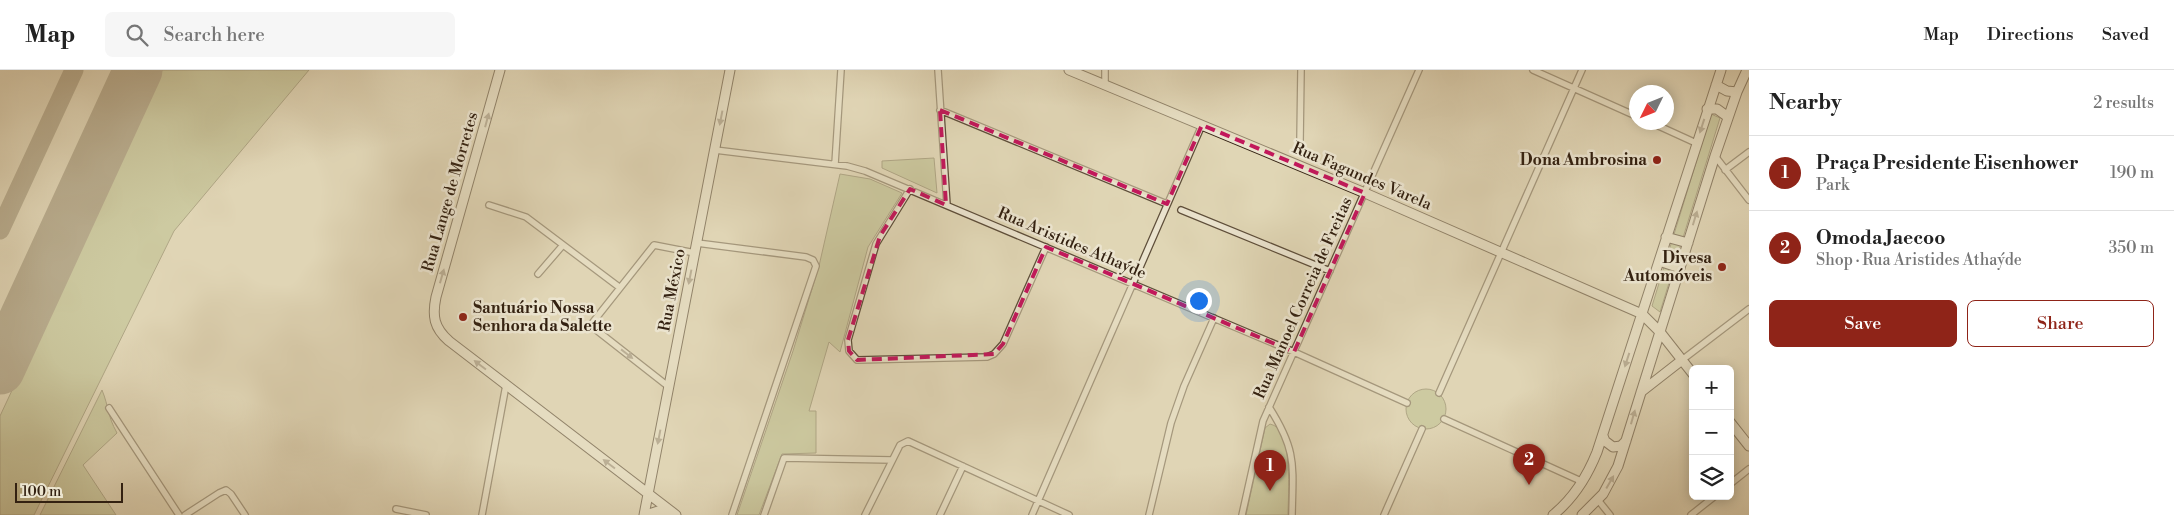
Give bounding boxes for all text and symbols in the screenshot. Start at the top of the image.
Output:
search box [105,12,455,57]
text: Map [25,20,75,50]
icon: search [123,21,151,49]
text: Search here [163,23,265,47]
text: Map [1923,23,1959,46]
text: Directions [1987,23,2074,46]
text: Saved [2102,23,2149,46]
north arrow [1629,85,1674,130]
text: Nearby [1769,90,1842,116]
text: 2 results [2093,93,2154,113]
street label: Rua Lange de Morretes [418,110,482,274]
one-way arrow [717,110,725,126]
one-way arrow [483,112,491,127]
one-way arrow [1697,119,1705,134]
street label: Rua Fagundes Varela [1289,138,1436,215]
place label: Dona Ambrosina [1520,150,1647,170]
text: Praça Presidente Eisenhower [1816,151,2079,175]
marker: Dona Ambrosina [1651,154,1663,166]
text: 1 [1781,163,1789,183]
text: 190 m [2110,163,2154,183]
text: Park [1816,175,1849,195]
street label: Rua Manoel Correia de Freitas [1249,194,1357,402]
street label: Rua Aristides Athaýde [995,203,1149,283]
one-way arrow [1692,211,1700,226]
text: Omoda Jaecoo [1816,226,1946,250]
text: 2 [1780,238,1790,258]
text: 350 m [2108,238,2154,258]
street label: Rua México [654,247,690,333]
place label: Divesa Automóveis [1623,248,1712,286]
text: Shop · Rua Aristides Athaýde [1816,250,2022,270]
marker: Divesa Automóveis [1716,261,1728,273]
one-way arrow [438,268,446,283]
one-way arrow [686,270,694,285]
your location [1186,288,1212,314]
place label: Santuário Nossa Senhora da Salette [473,298,612,336]
button: Save [1769,300,1957,347]
button: Share [1967,300,2154,347]
marker: Santuário Nossa Senhora da Salette [457,311,469,323]
one-way arrow [620,348,633,359]
one-way arrow [1623,353,1631,368]
one-way arrow [474,360,487,371]
map controls [1689,365,1734,500]
button: + [1689,365,1734,410]
one-way arrow [1630,409,1638,424]
button: − [1689,410,1734,455]
one-way arrow [655,429,663,444]
pin: 2 [1513,444,1545,485]
pin: 1 [1254,450,1286,491]
button: layers [1689,455,1734,500]
one-way arrow [602,459,616,469]
one-way arrow [1606,474,1614,489]
scale bar [15,480,122,503]
text: 100 m [22,483,61,501]

